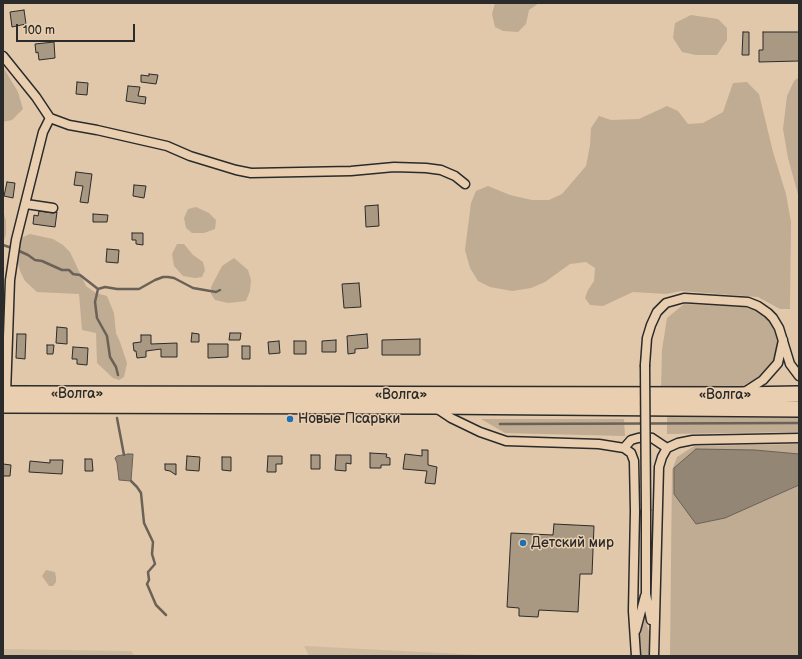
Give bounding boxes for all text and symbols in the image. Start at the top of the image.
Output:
scale bar [18,16,137,42]
text: 100 m [23,23,55,38]
street label: «Волга» [51,386,103,402]
street label: «Волга» [375,387,427,403]
street label: «Волга» [699,387,751,403]
place label: Новые Псарьки [298,411,400,427]
marker: Новые Псарьки [285,414,295,424]
place label: Детский мир [531,535,614,551]
marker: Детский мир [518,538,528,548]

